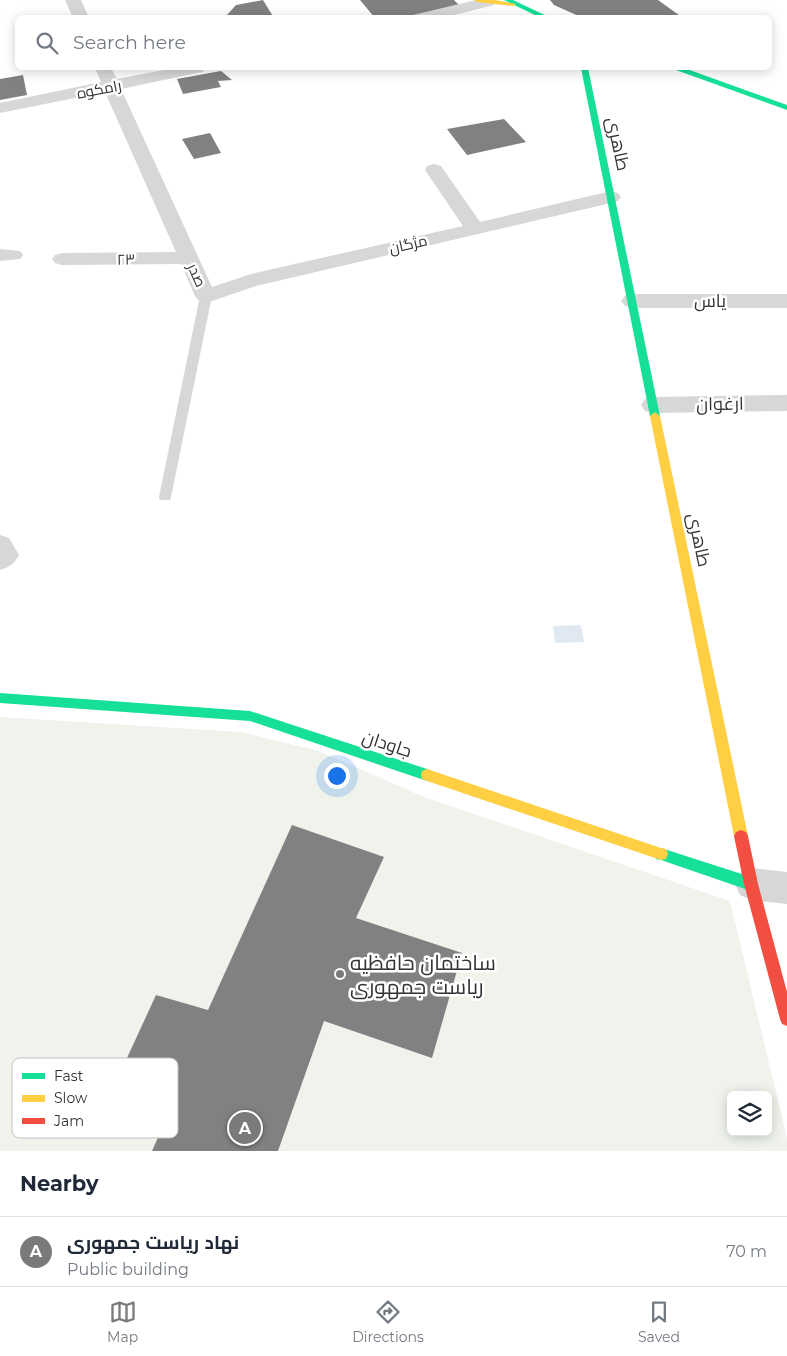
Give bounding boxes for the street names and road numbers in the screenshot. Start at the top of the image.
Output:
street label: رامکوه [75,75,123,103]
street label: طاهری [602,115,634,173]
street label: مژگان [387,230,429,259]
street label: ۲۳ [117,249,135,269]
street label: صدر [183,259,211,290]
street label: یاس [694,290,726,312]
street label: ارغوان [696,393,744,415]
street label: طاهری [683,511,715,569]
street label: جاودان [360,726,414,762]

